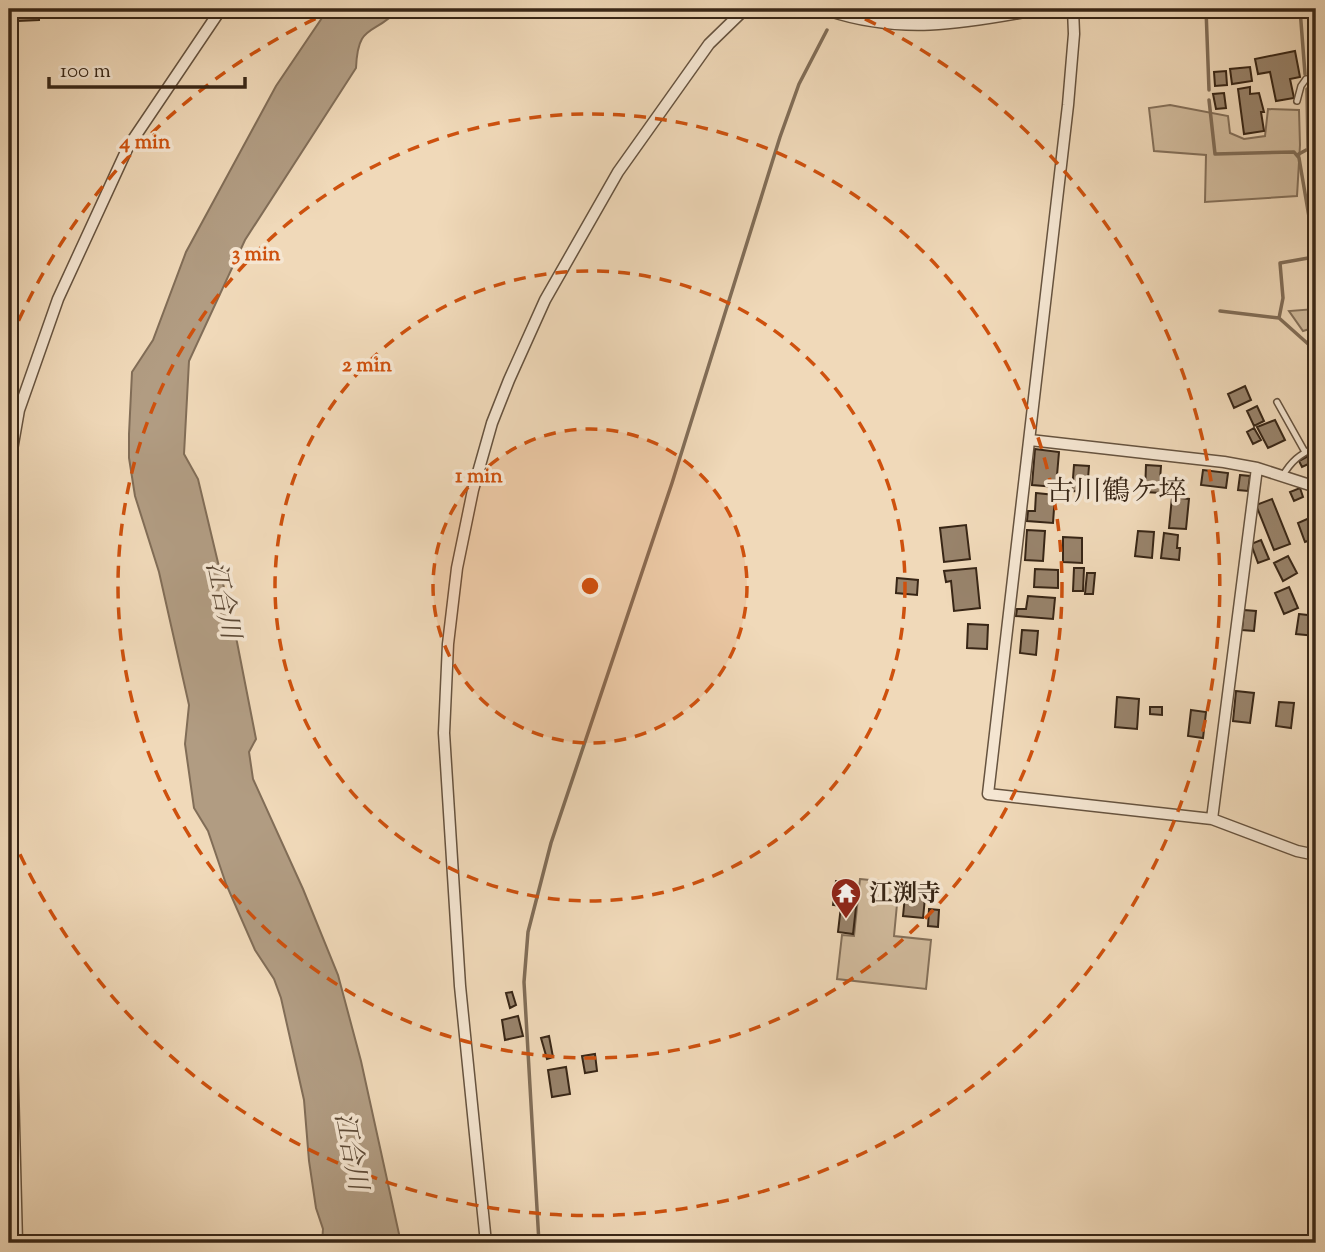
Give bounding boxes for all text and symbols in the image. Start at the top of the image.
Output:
scale bar [49,46,245,90]
text: 100 m [60,57,111,87]
text: 4 min [119,128,171,158]
text: 3 min [232,240,281,270]
text: 2 min [342,351,393,381]
text: 1 min [455,462,503,492]
district label: 古川鶴ケ埣 [1046,473,1186,513]
water label: 江合川 [195,559,248,645]
centre of rings [578,574,602,598]
temple icon: 江渕寺 [829,876,863,920]
place label: 江渕寺 [869,878,941,912]
water label: 江合川 [324,1110,376,1196]

